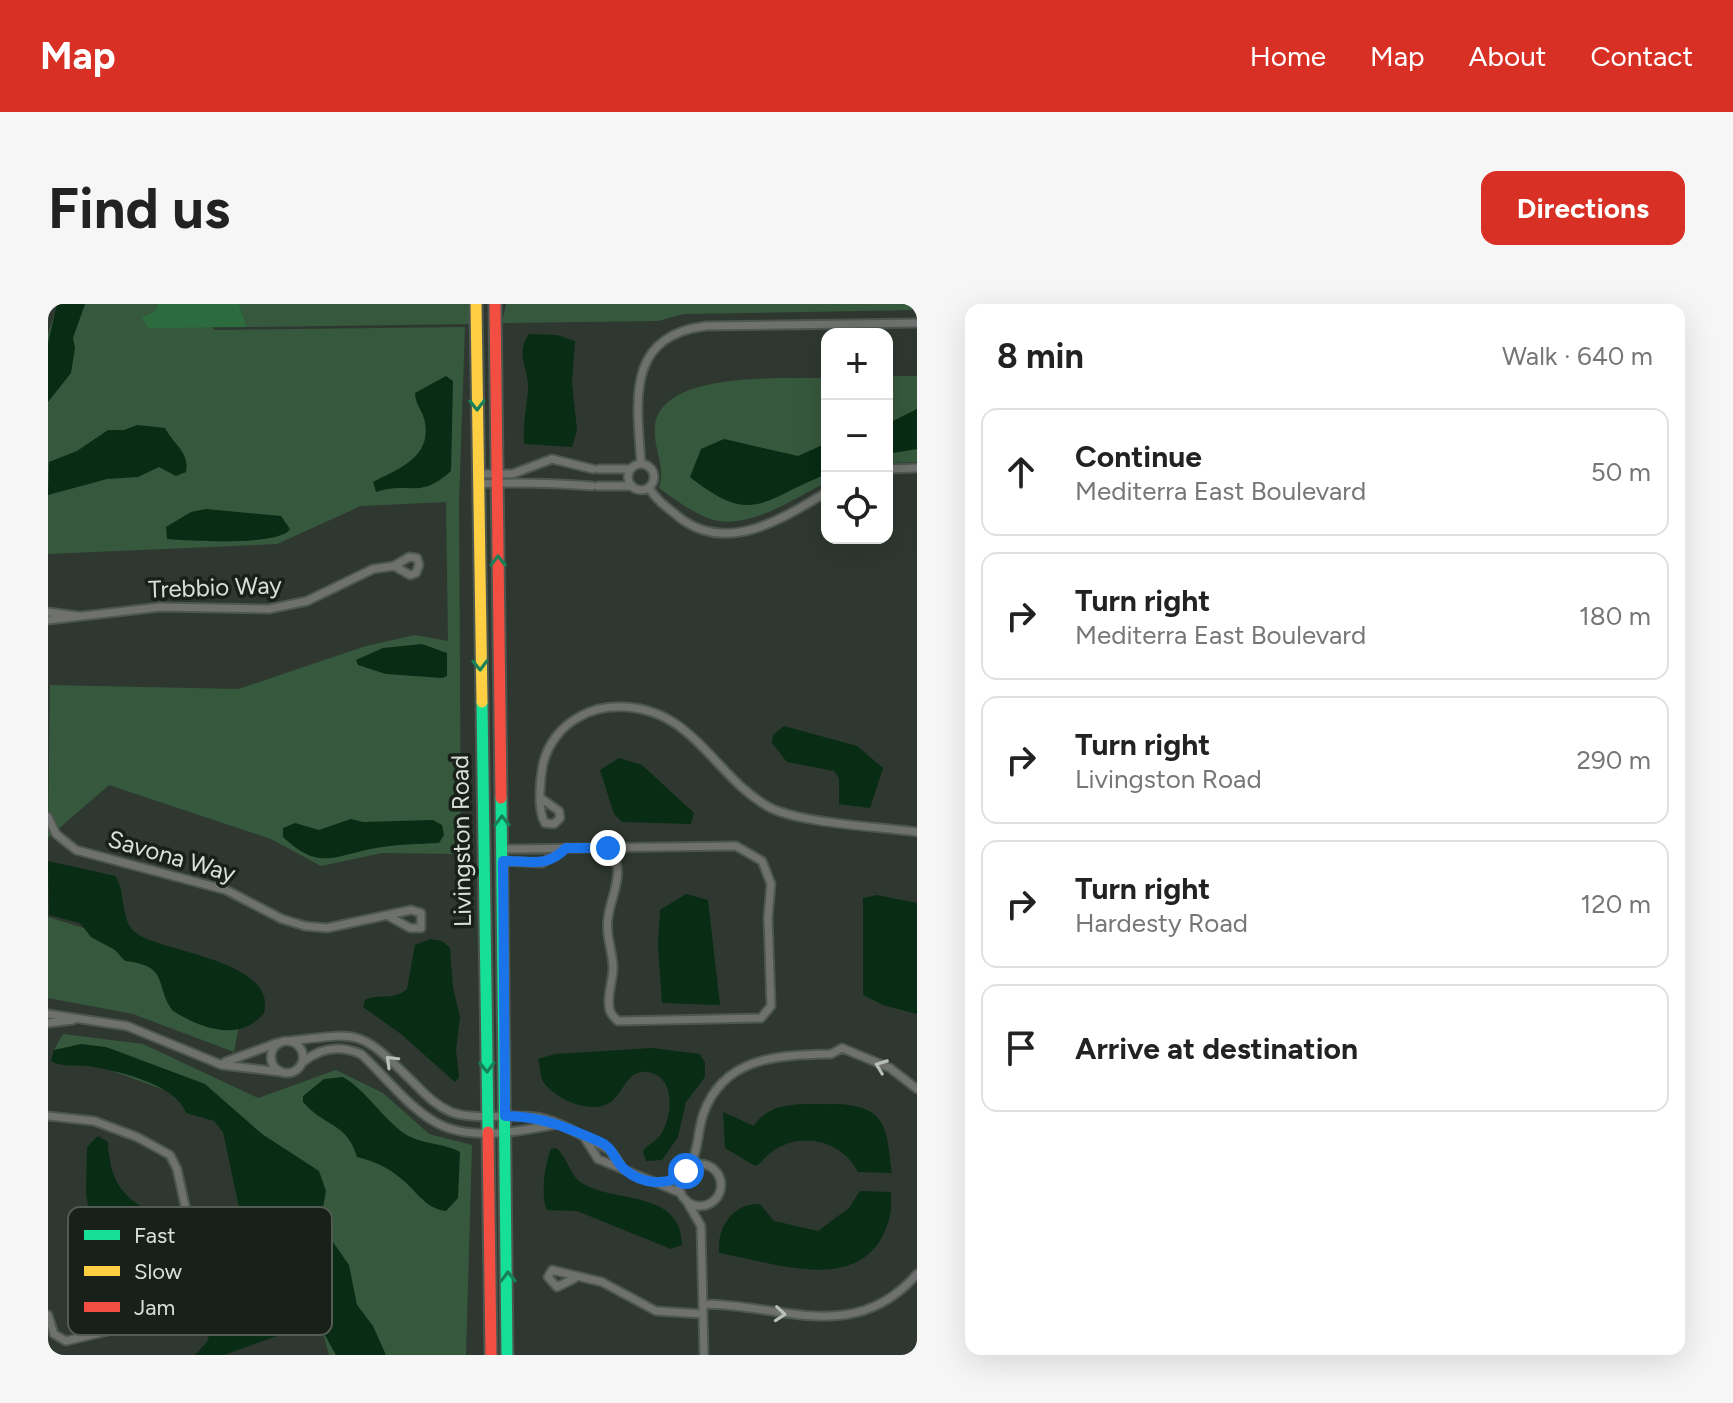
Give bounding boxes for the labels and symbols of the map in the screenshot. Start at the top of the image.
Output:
one-way arrow [468,399,486,412]
one-way arrow [489,554,507,567]
street label: Trebbio Way [148,570,283,604]
one-way arrow [472,659,489,672]
street label: Livingston Road [445,755,477,927]
one-way arrow [493,814,511,827]
street label: Savona Way [105,824,239,888]
route end [590,830,626,866]
one-way arrow [386,1055,400,1070]
one-way arrow [875,1059,889,1076]
one-way arrow [479,1061,496,1074]
route start [668,1153,704,1189]
legend [68,1207,332,1335]
text: Fast [134,1222,176,1249]
text: Slow [134,1258,183,1285]
one-way arrow [499,1270,517,1283]
text: Jam [134,1294,175,1321]
one-way arrow [774,1305,787,1322]

